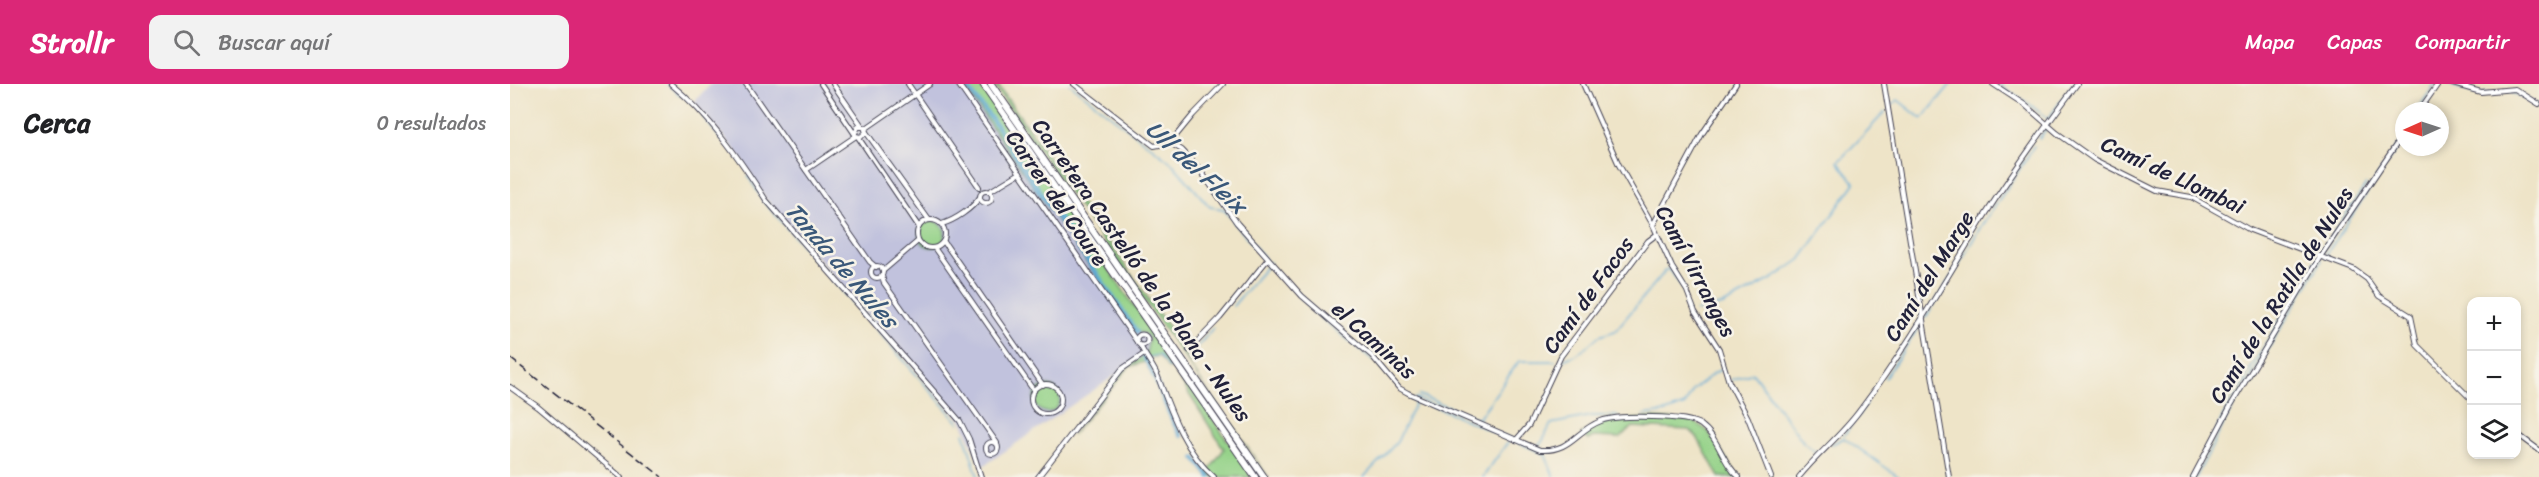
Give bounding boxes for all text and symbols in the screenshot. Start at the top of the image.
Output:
search box [149,15,569,69]
text: Strollr [30,18,113,67]
text: Buscar aquí [218,23,330,62]
text: Mapa [2245,23,2294,61]
text: Capas [2327,23,2382,61]
text: Compartir [2415,23,2509,61]
icon: search [170,26,203,59]
text: Cerca [24,100,90,146]
north arrow [2395,102,2449,156]
text: 0 resultados [376,106,486,141]
street label: Carretera Castelló de la Plana - Nules [1022,110,1263,431]
water label: Ull del Fleix [1135,110,1259,227]
street label: Carrer del Coure [995,122,1119,275]
street label: Camí de Llombai [2094,125,2252,226]
street label: Camí de la Ratlla de Nules [2198,179,2364,411]
water label: Tanda de Nules [775,192,911,340]
street label: Camí Virranges [1645,198,1747,344]
street label: Camí del Marge [1873,203,1985,349]
street label: Camí de Facos [1532,227,1645,362]
street label: el Caminàs [1322,291,1426,390]
map controls [2467,297,2521,459]
button: + [2467,297,2521,351]
button: − [2467,351,2521,405]
button: layers [2467,405,2521,459]

